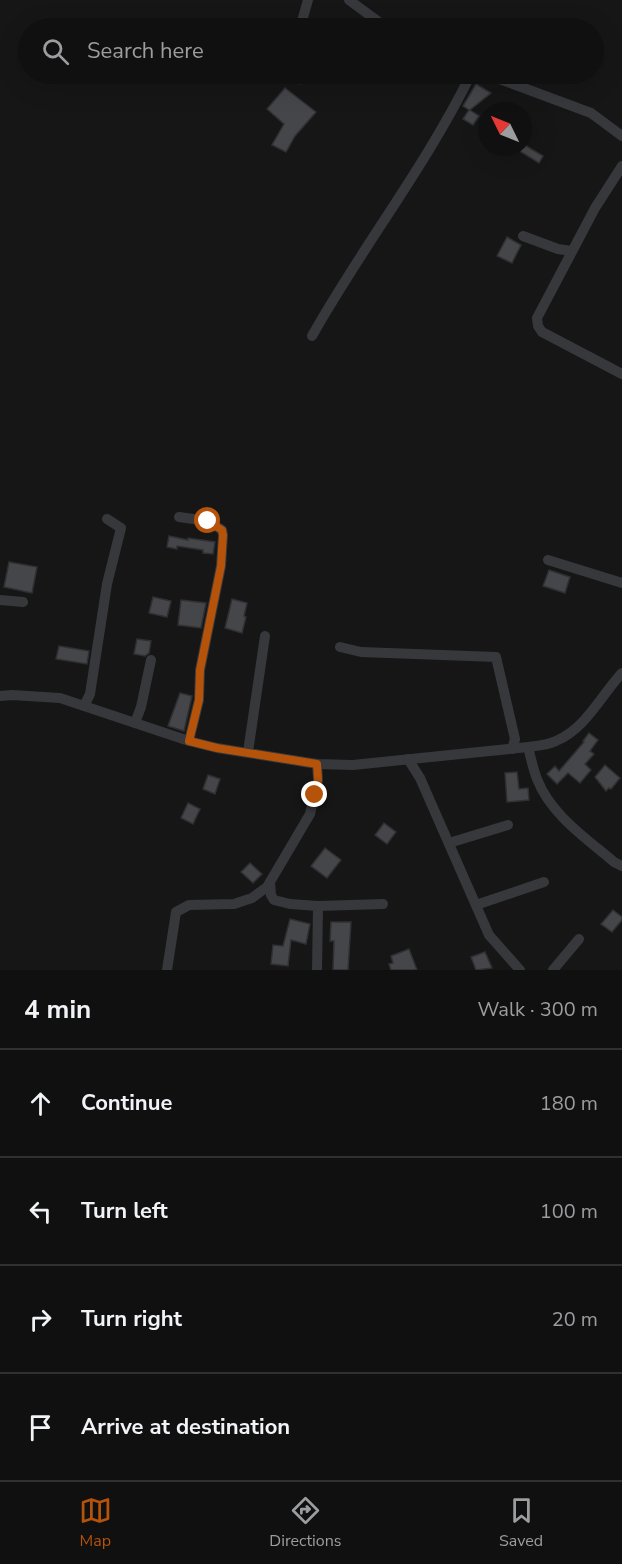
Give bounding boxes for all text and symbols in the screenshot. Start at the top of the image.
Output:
search box [18,18,604,84]
icon: search [39,35,72,68]
text: Search here [87,36,204,66]
north arrow [478,102,532,156]
route start [194,507,220,533]
route end [301,781,327,807]
text: 4 min [24,992,91,1027]
text: Walk · 300 m [478,996,598,1023]
icon: ahead [24,1087,57,1120]
text: Continue [81,1088,172,1118]
text: 180 m [540,1090,598,1117]
icon: left [24,1195,57,1228]
text: Turn left [81,1196,168,1226]
text: 100 m [540,1198,598,1225]
icon: right [24,1303,57,1336]
text: Turn right [81,1304,182,1334]
text: 20 m [552,1306,598,1333]
icon: arrive [24,1411,57,1444]
text: Arrive at destination [81,1412,290,1442]
tab: Map [79,1494,112,1552]
tab: Directions [269,1494,341,1552]
tab: Saved [499,1494,543,1552]

